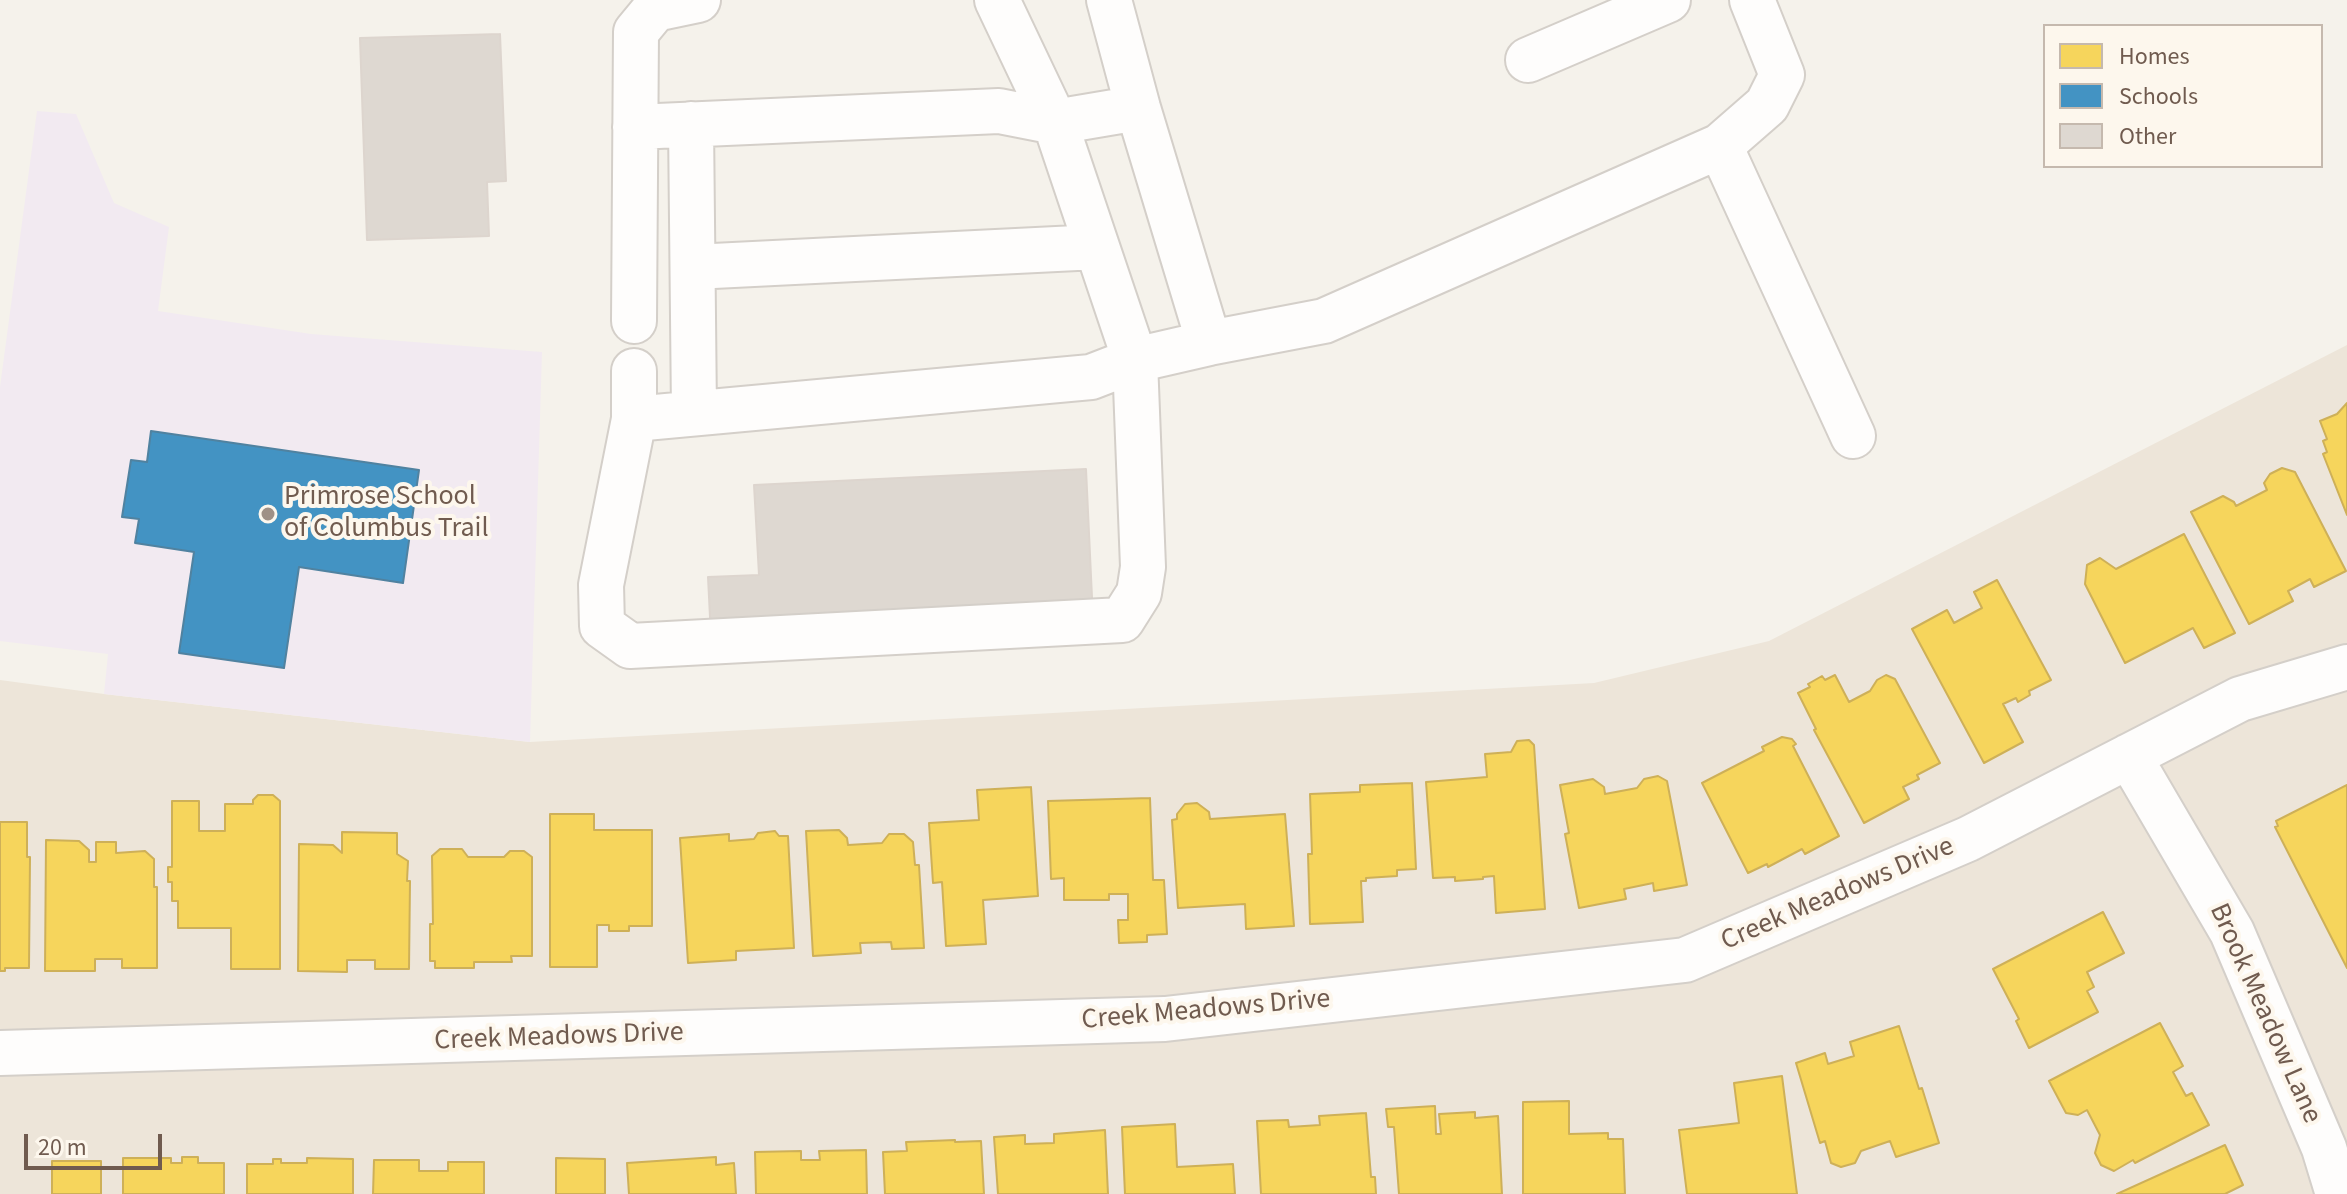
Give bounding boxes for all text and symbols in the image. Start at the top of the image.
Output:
legend [2043,24,2323,168]
text: Homes [2119,39,2190,74]
text: Schools [2119,79,2198,114]
text: Other [2119,119,2176,154]
place label: Primrose School of Columbus Trail [284,481,489,547]
marker: Primrose School of Columbus Trail [259,505,277,523]
street label: Creek Meadows Drive [1717,831,1959,959]
street label: Brook Meadow Lane [2200,899,2328,1129]
street label: Creek Meadows Drive [1080,983,1332,1039]
street label: Creek Meadows Drive [434,1017,684,1059]
scale bar [28,1118,166,1168]
text: 20 m [38,1130,87,1165]

